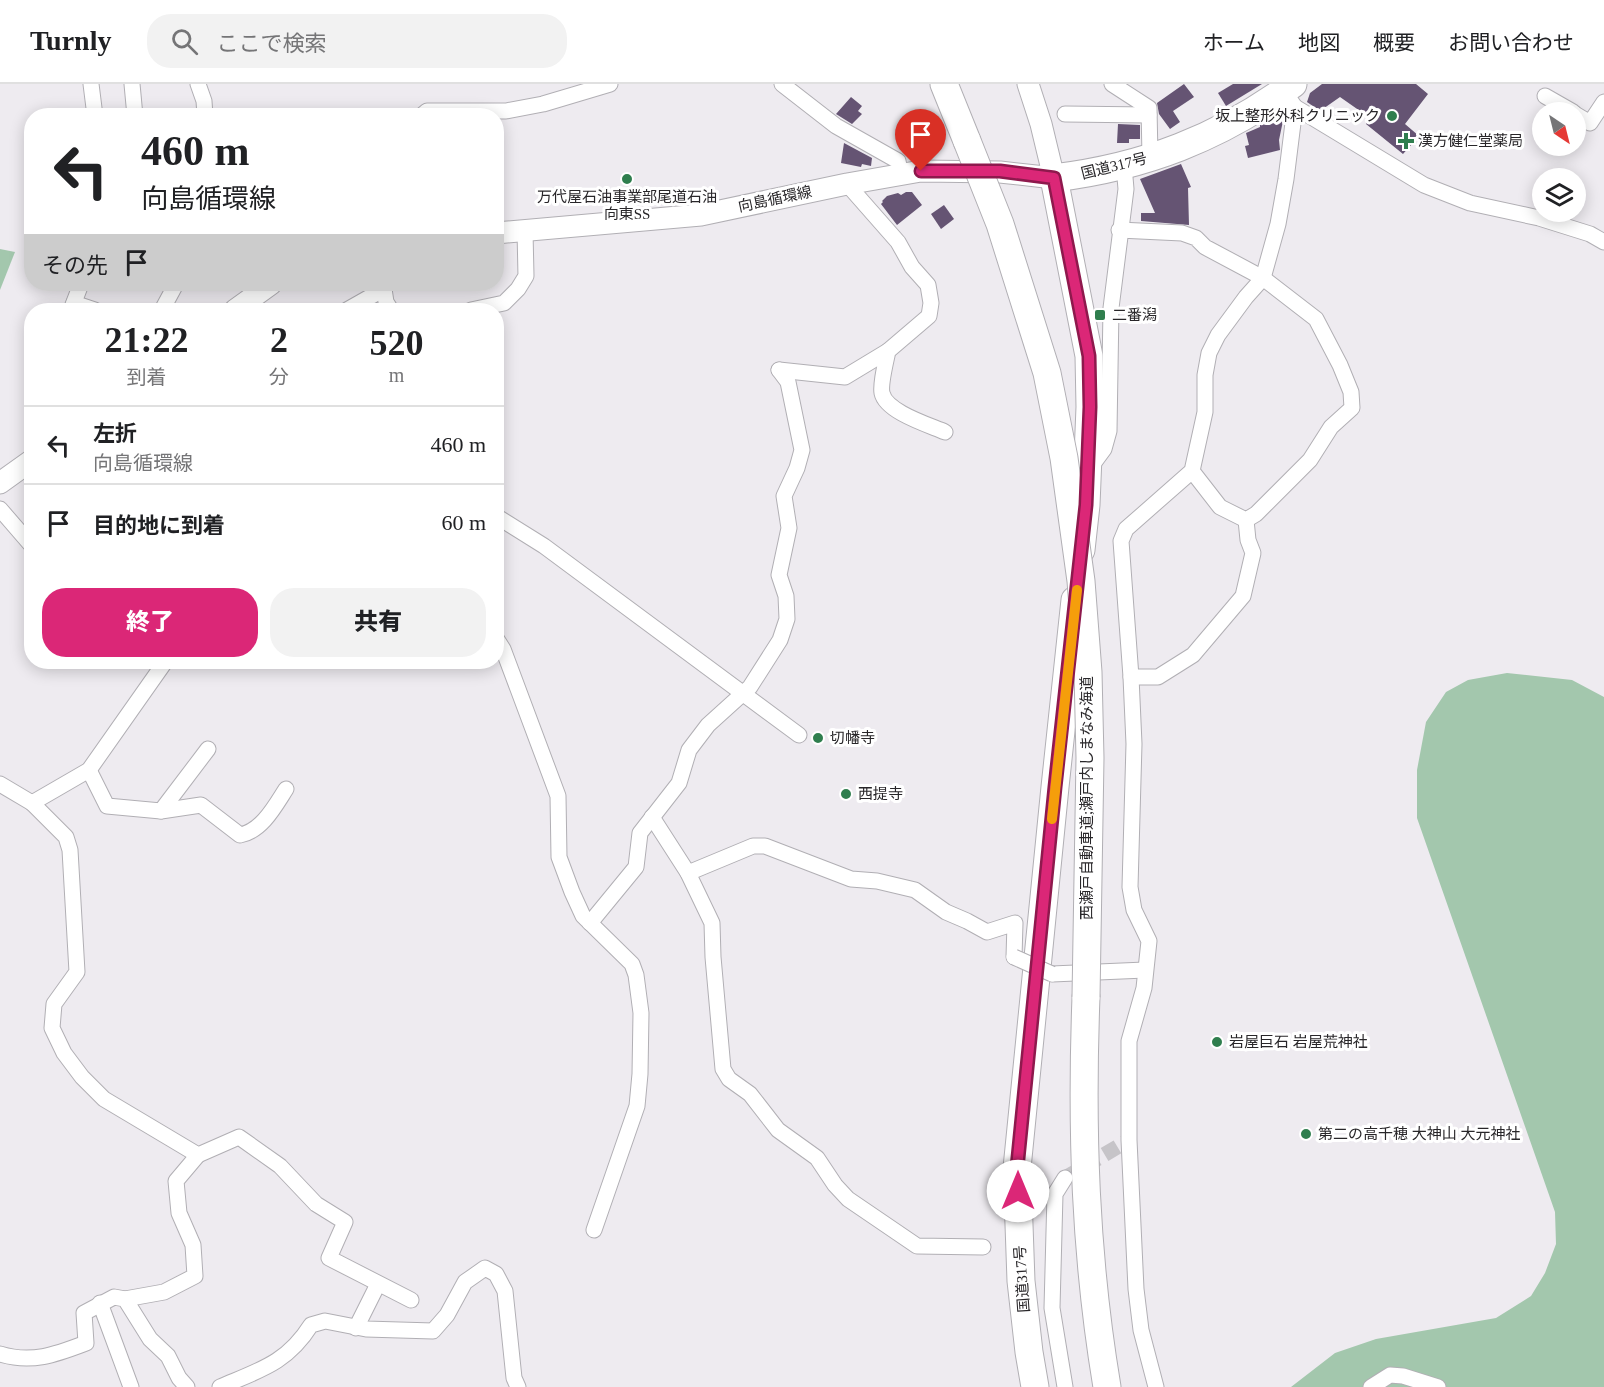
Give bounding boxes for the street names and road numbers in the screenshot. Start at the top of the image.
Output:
street label: 国道317号 [1079,150,1149,182]
street label: 向島循環線 [737,183,813,215]
street label: 西瀬戸自動車道;瀬戸内しまなみ海道 [1079,676,1095,920]
street label: 国道317号 [1012,1245,1032,1313]

